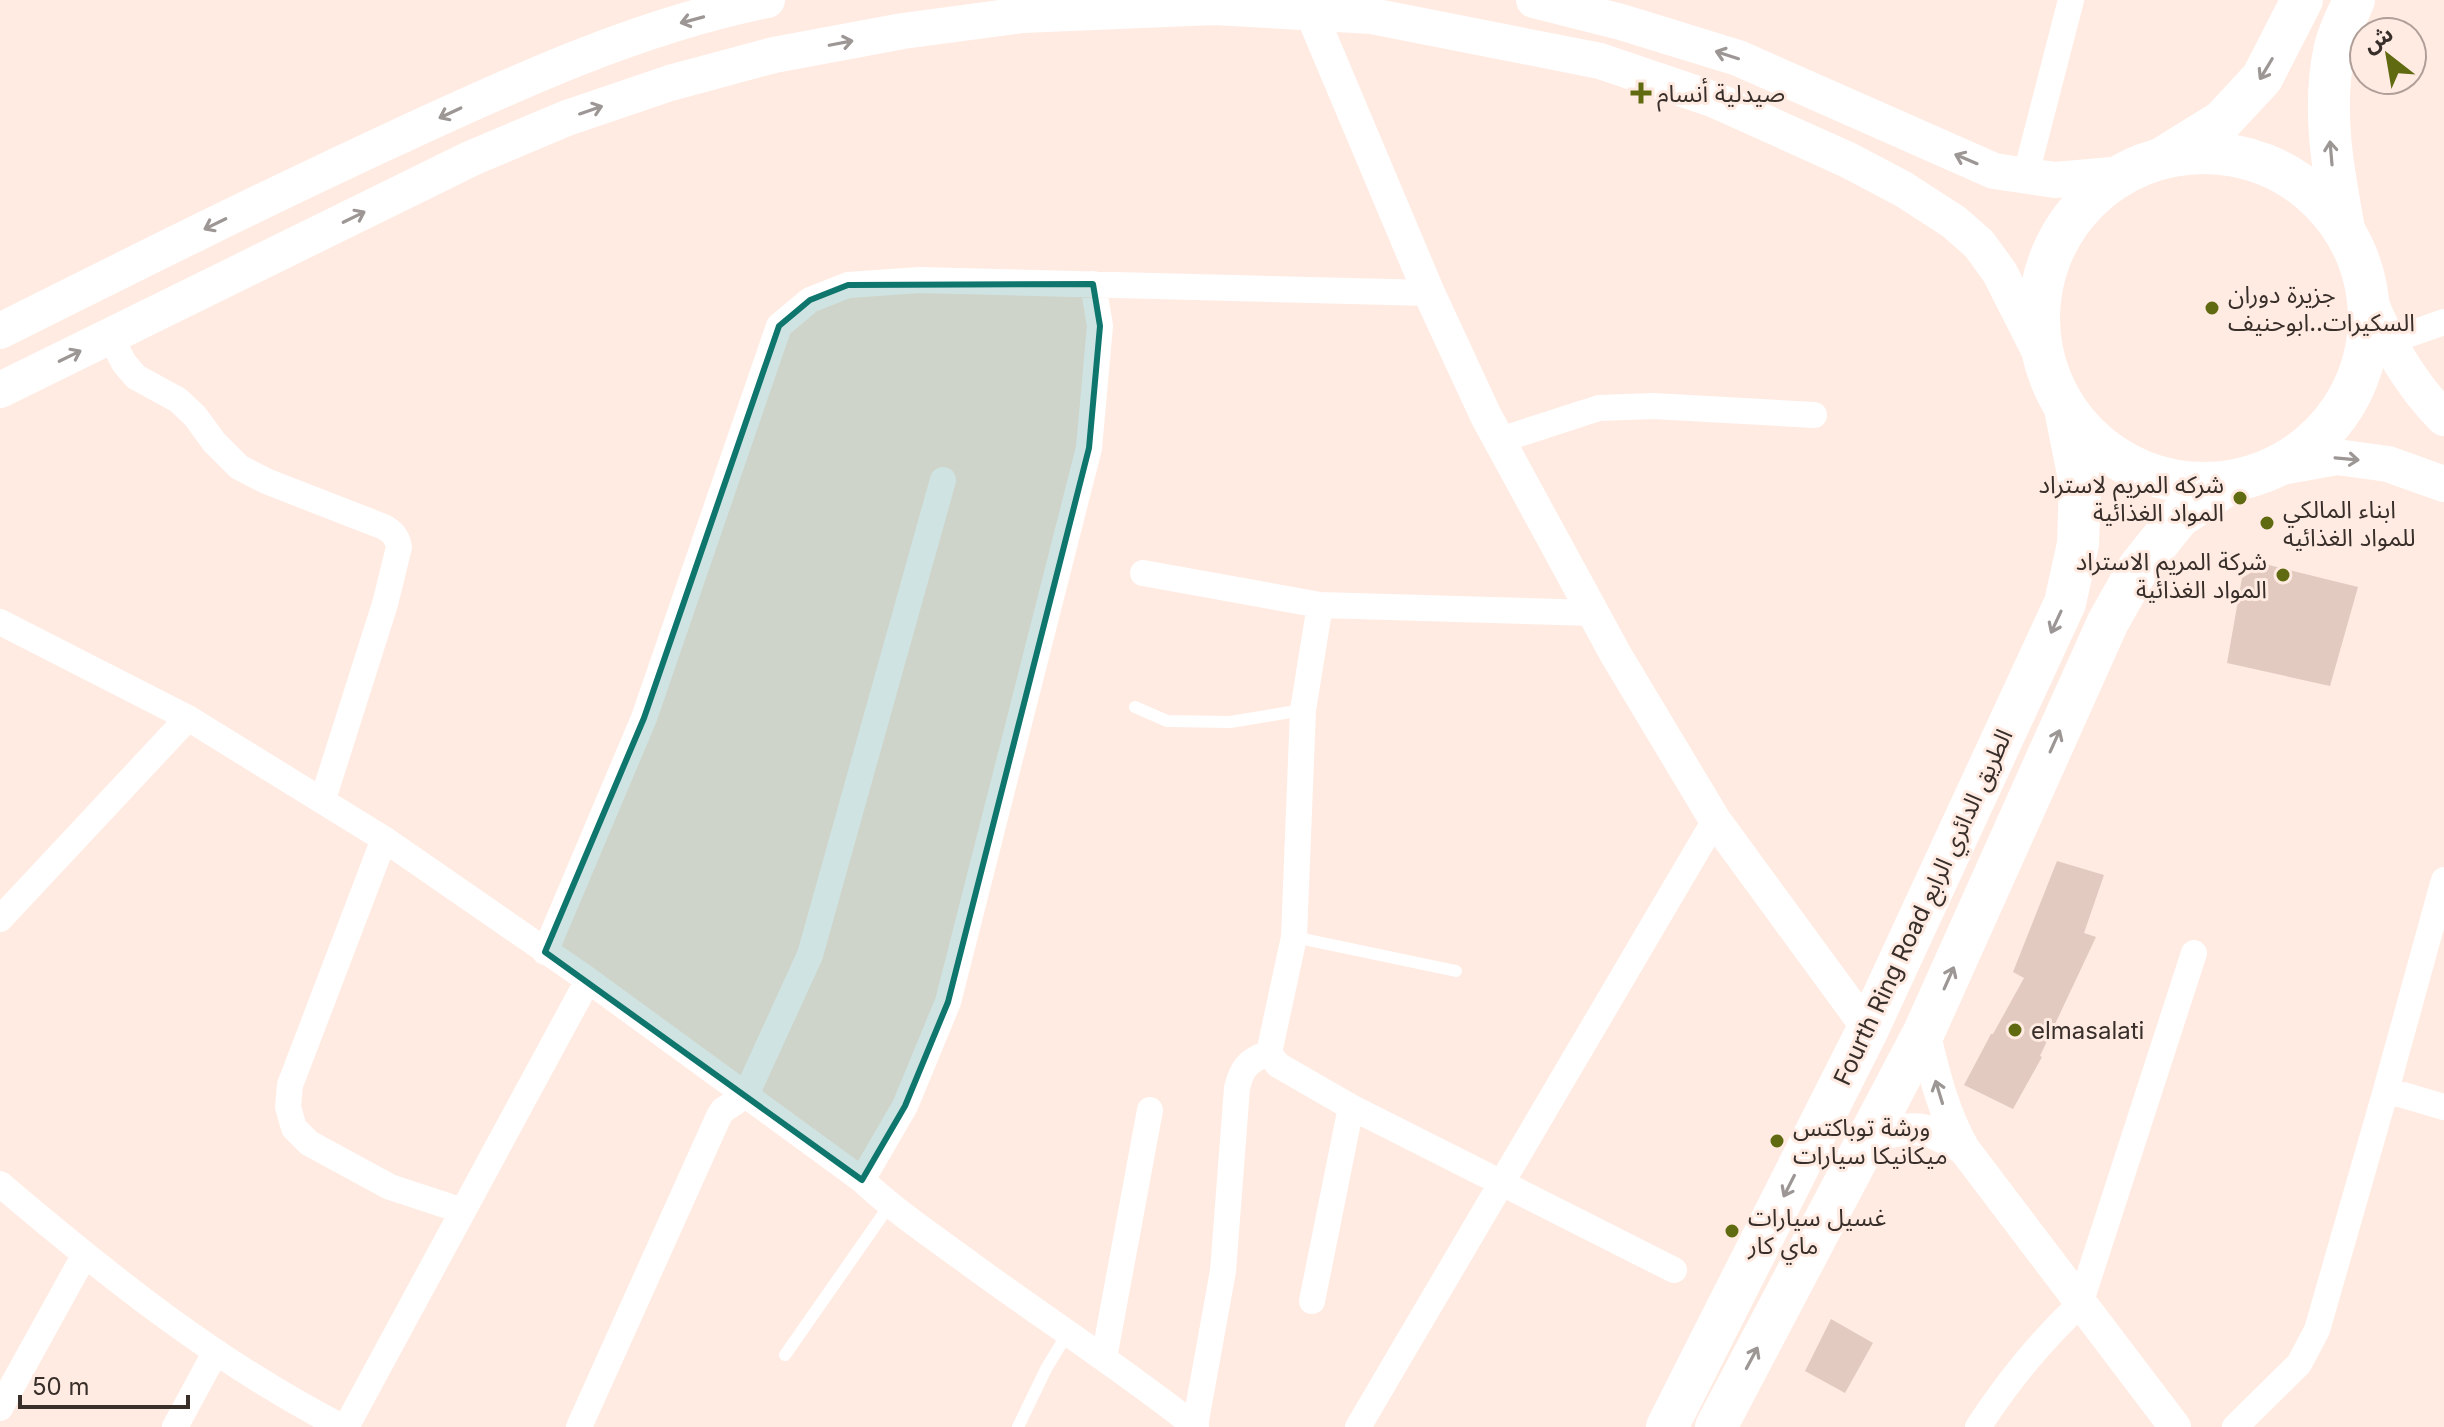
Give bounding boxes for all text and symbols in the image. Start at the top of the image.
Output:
one-way arrow [680,14,706,29]
north arrow [2348,16,2428,96]
text: ش [2358,20,2397,58]
one-way arrow [828,34,853,49]
one-way arrow [1715,47,1741,62]
one-way arrow [2258,57,2274,80]
place label: صيدلية أنسام [1657,77,1785,112]
marker: صيدلية أنسام [1632,84,1650,102]
one-way arrow [578,102,603,117]
one-way arrow [438,106,462,121]
one-way arrow [2323,140,2338,167]
one-way arrow [1954,150,1979,165]
one-way arrow [341,208,365,224]
one-way arrow [203,217,227,233]
place label: جزيرة دوران السكيرات..ابوحنيف [2228,280,2415,337]
marker: جزيرة دوران السكيرات..ابوحنيف [2203,299,2221,317]
one-way arrow [58,348,82,363]
one-way arrow [2333,452,2360,467]
place label: شركه المريم لاستراد المواد الغذائية [2039,470,2224,527]
marker: شركه المريم لاستراد المواد الغذائية [2231,489,2249,507]
place label: ابناء المالكي للمواد الغذائيه [2283,495,2416,552]
marker: ابناء المالكي للمواد الغذائيه [2258,514,2276,532]
place label: شركة المريم الاستراد المواد الغذائية [2076,547,2267,604]
marker: شركة المريم الاستراد المواد الغذائية [2274,566,2292,584]
one-way arrow [2048,609,2063,634]
street label: Fourth Ring Road الطريق الدائري الرابع [1827,724,2023,1092]
one-way arrow [2048,729,2063,753]
one-way arrow [1942,966,1957,991]
place label: elmasalati [2031,1016,2144,1045]
marker: elmasalati [2006,1021,2024,1039]
one-way arrow [1931,1080,1946,1106]
place label: ورشة توباكتس ميكانيكا سيارات [1793,1113,1948,1170]
marker: ورشة توباكتس ميكانيكا سيارات [1768,1132,1786,1150]
one-way arrow [1780,1173,1796,1197]
place label: غسيل سيارات ماي كار [1747,1203,1886,1264]
marker: غسيل سيارات ماي كار [1723,1222,1741,1240]
one-way arrow [1745,1347,1761,1370]
scale bar [20,1359,188,1409]
text: 50 m [32,1372,90,1401]

